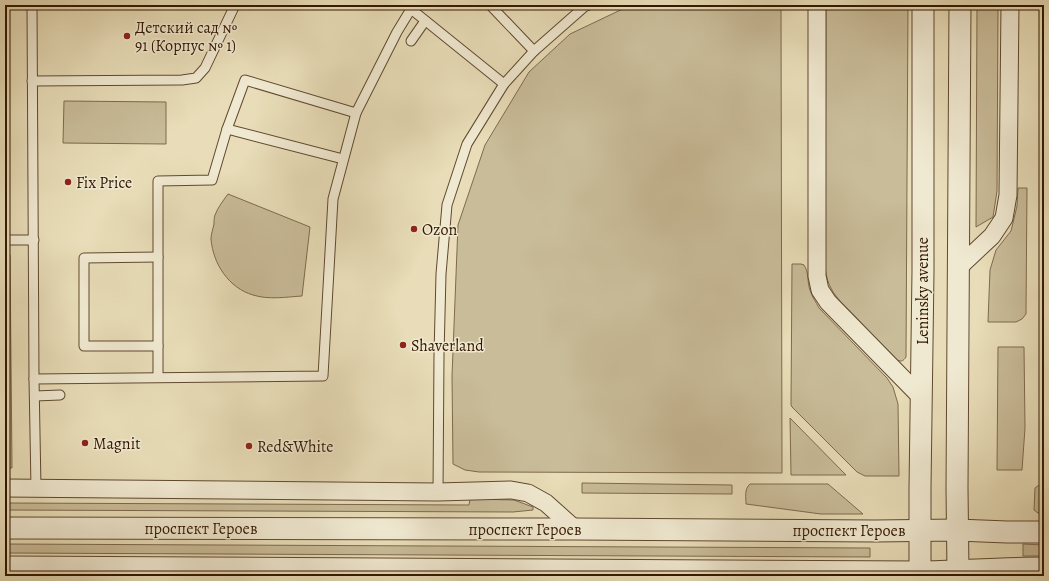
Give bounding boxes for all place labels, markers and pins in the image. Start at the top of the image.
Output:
place label: Детский сад № 91 (Корпус № 1) [135,17,237,57]
marker: Детский сад № 91 (Корпус № 1) [122,31,132,41]
place label: Fix Price [76,172,132,194]
marker: Fix Price [63,177,73,187]
place label: Ozon [422,219,457,241]
marker: Ozon [409,224,419,234]
place label: Shaverland [411,335,484,357]
marker: Shaverland [398,340,408,350]
place label: Magnit [93,433,140,455]
place label: Red&White [257,436,334,458]
marker: Magnit [80,438,90,448]
marker: Red&White [244,441,254,451]

